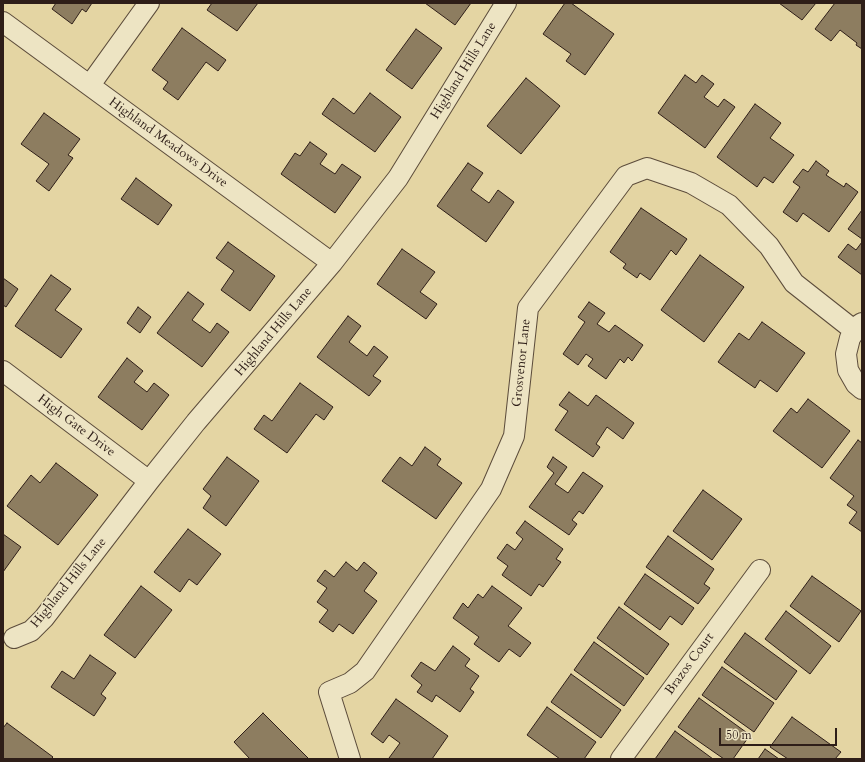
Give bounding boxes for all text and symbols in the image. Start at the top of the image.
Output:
street label: Highland Hills Lane [428,20,500,122]
street label: Highland Meadows Drive [106,95,230,191]
street label: Highland Hills Lane [232,284,316,380]
street label: Grosvenor Lane [510,318,534,408]
street label: High Gate Drive [34,392,118,460]
street label: Highland Hills Lane [28,535,110,631]
street label: Brazos Court [662,630,718,698]
scale bar [721,720,839,746]
text: 50 m [726,727,752,743]

